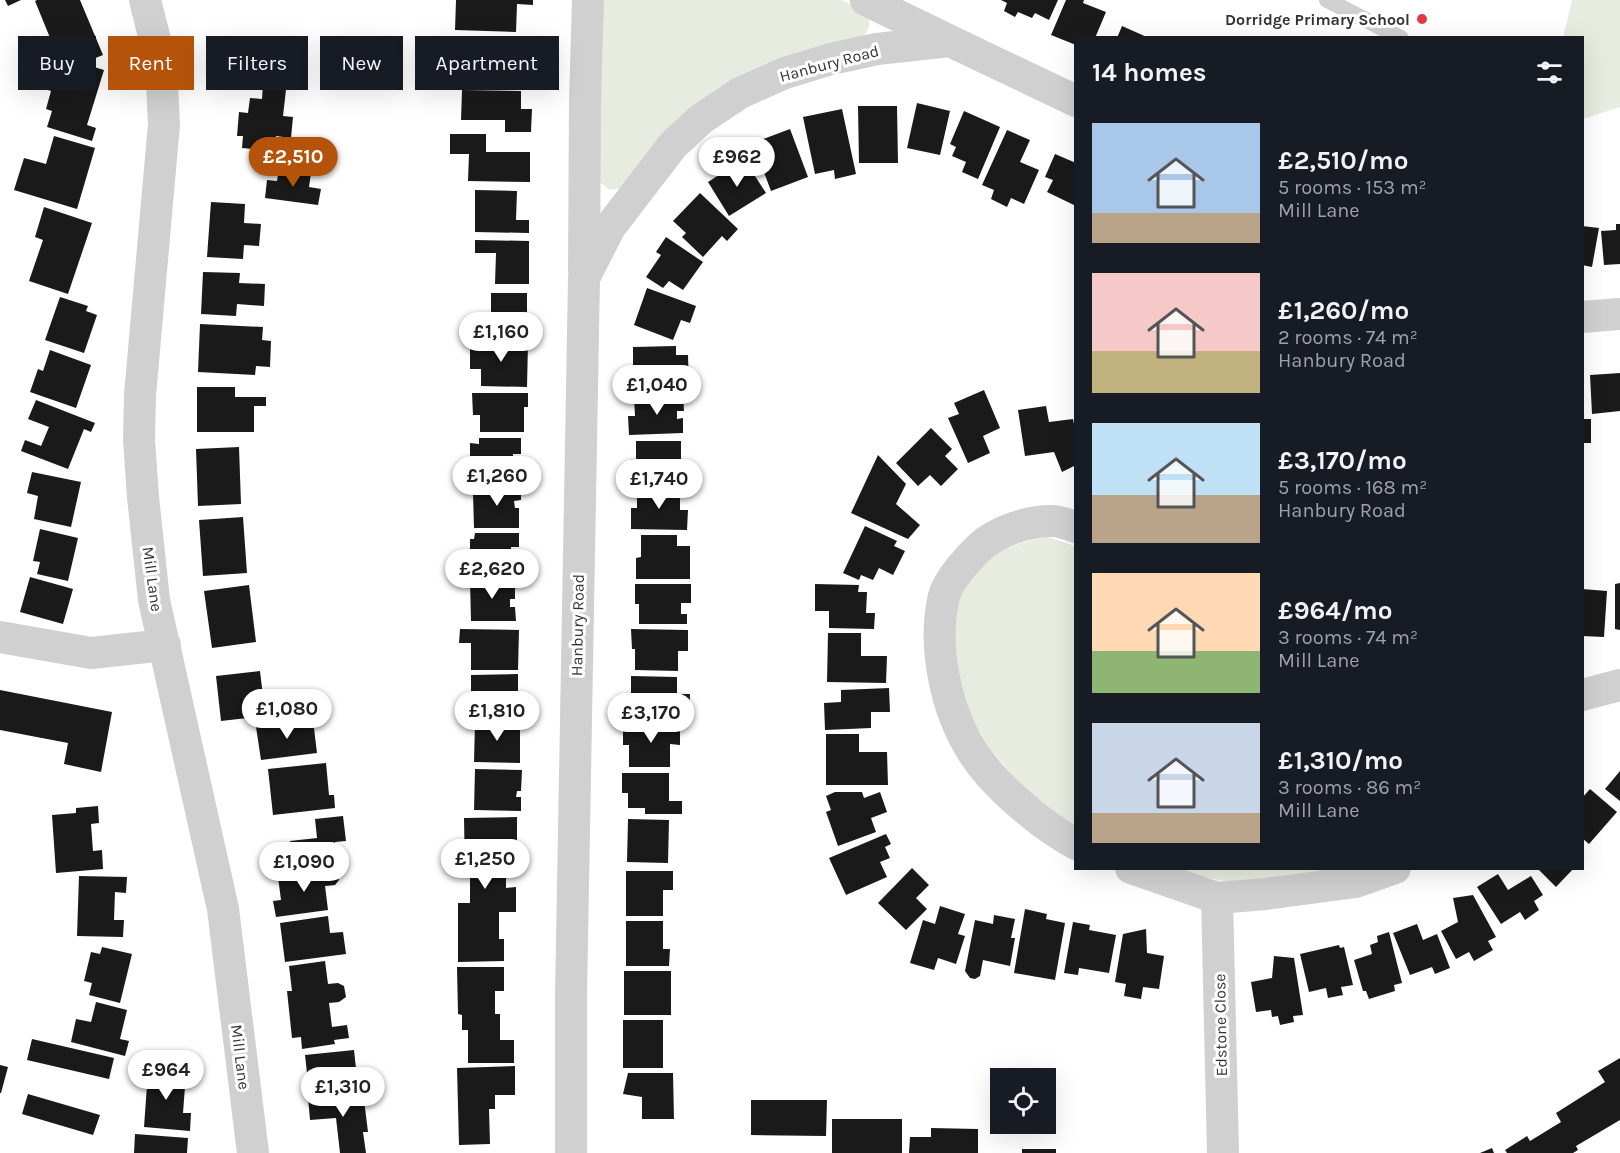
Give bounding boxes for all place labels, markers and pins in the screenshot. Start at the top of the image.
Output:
place label: Dorridge Primary School [1225,10,1410,29]
marker: Dorridge Primary School [1415,12,1429,26]
pin: £2,510 [244,137,342,188]
pin: £962 [701,137,773,188]
pin: £1,160 [452,312,550,363]
pin: £1,040 [608,365,706,416]
pin: £1,260 [448,456,546,507]
pin: £1,740 [610,459,708,510]
pin: £2,620 [443,549,541,600]
pin: £1,080 [238,689,336,740]
pin: £1,810 [448,691,546,742]
pin: £3,170 [602,693,700,744]
pin: £1,250 [436,839,534,890]
pin: £1,090 [255,842,353,893]
pin: £964 [130,1050,202,1101]
pin: £1,310 [294,1067,392,1118]

